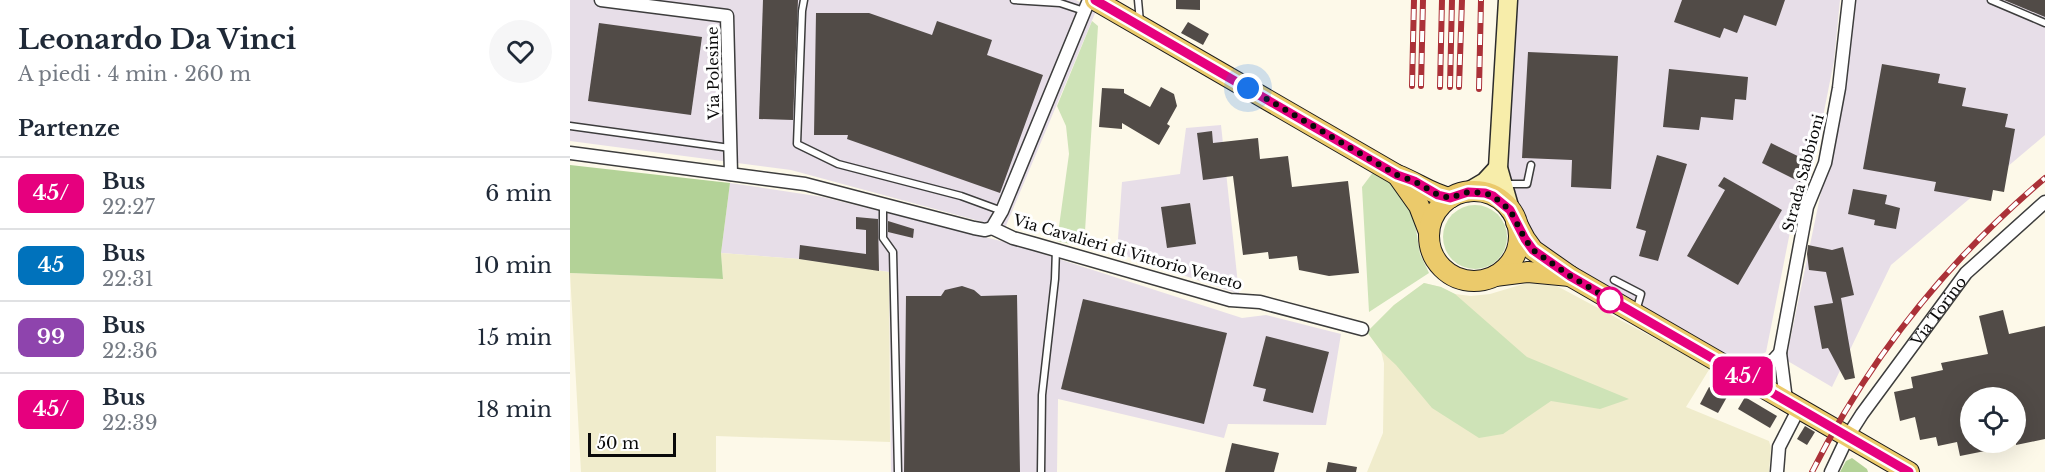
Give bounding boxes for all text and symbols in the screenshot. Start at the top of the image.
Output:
button: heart [489,20,552,83]
text: Leonardo Da Vinci [18,22,296,57]
street label: Via Polesine [703,26,723,121]
text: A piedi · 4 min · 260 m [18,62,251,86]
your location [1233,73,1263,103]
street label: Strada Sabbioni [1778,112,1828,234]
text: Partenze [18,115,120,142]
text: Bus [102,168,145,195]
text: 45/ [33,180,69,206]
text: 6 min [485,180,552,207]
text: 22:27 [102,195,155,219]
street label: Via Cavalieri di Vittorio Veneto [1010,210,1245,294]
text: Bus [102,240,145,267]
text: 45 [38,252,64,278]
text: 10 min [474,252,552,279]
text: 22:31 [102,267,154,291]
street label: Via Torino [1906,272,1970,350]
unlabelled marker [1597,287,1623,313]
text: Bus [102,312,145,339]
text: 99 [37,324,65,350]
text: 15 min [477,324,552,351]
text: 22:36 [102,339,158,363]
line badge: 45/ [1708,356,1778,395]
text: 45/ [1725,363,1761,389]
text: Bus [102,384,145,411]
map controls [1960,387,2026,453]
button: locate [1960,387,2026,453]
text: 45/ [33,396,69,422]
text: 18 min [476,396,552,423]
text: 22:39 [102,411,158,435]
scale bar [588,430,676,458]
text: 50 m [597,433,639,453]

